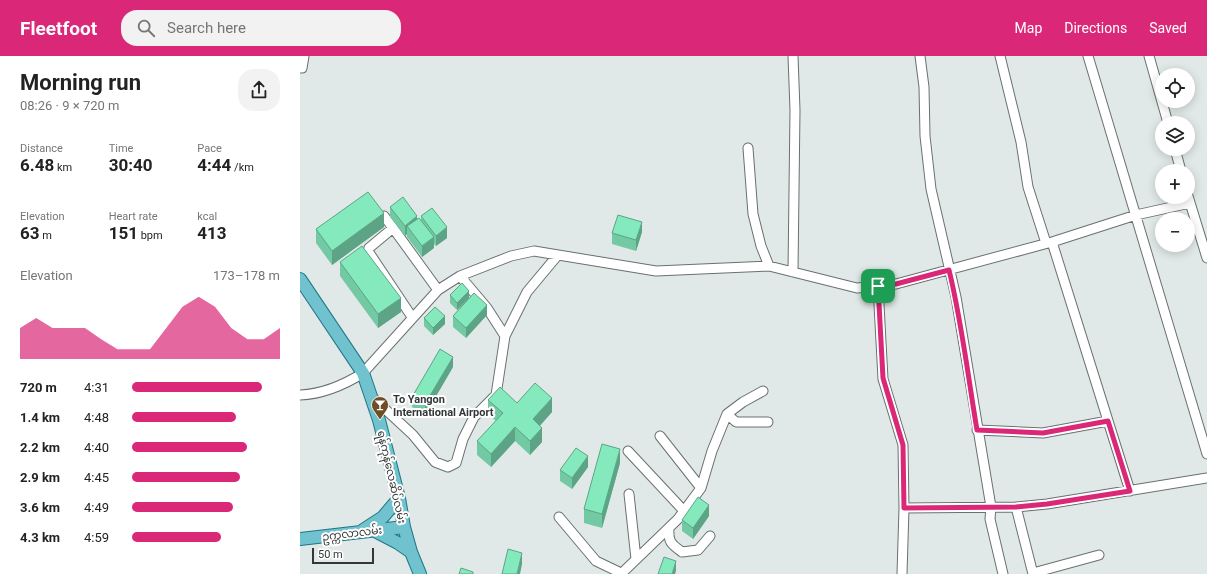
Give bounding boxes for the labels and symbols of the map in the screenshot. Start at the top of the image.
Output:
pin [861,269,895,303]
place label: To Yangon International Airport [393,393,494,419]
bar icon: To Yangon International Airport [370,395,390,420]
street label: ရန်ကုန်လေဆိပ်လမ်း [373,429,410,526]
street label: ဥက္ကလာလမ်း [321,522,383,546]
scale bar [312,546,374,565]

